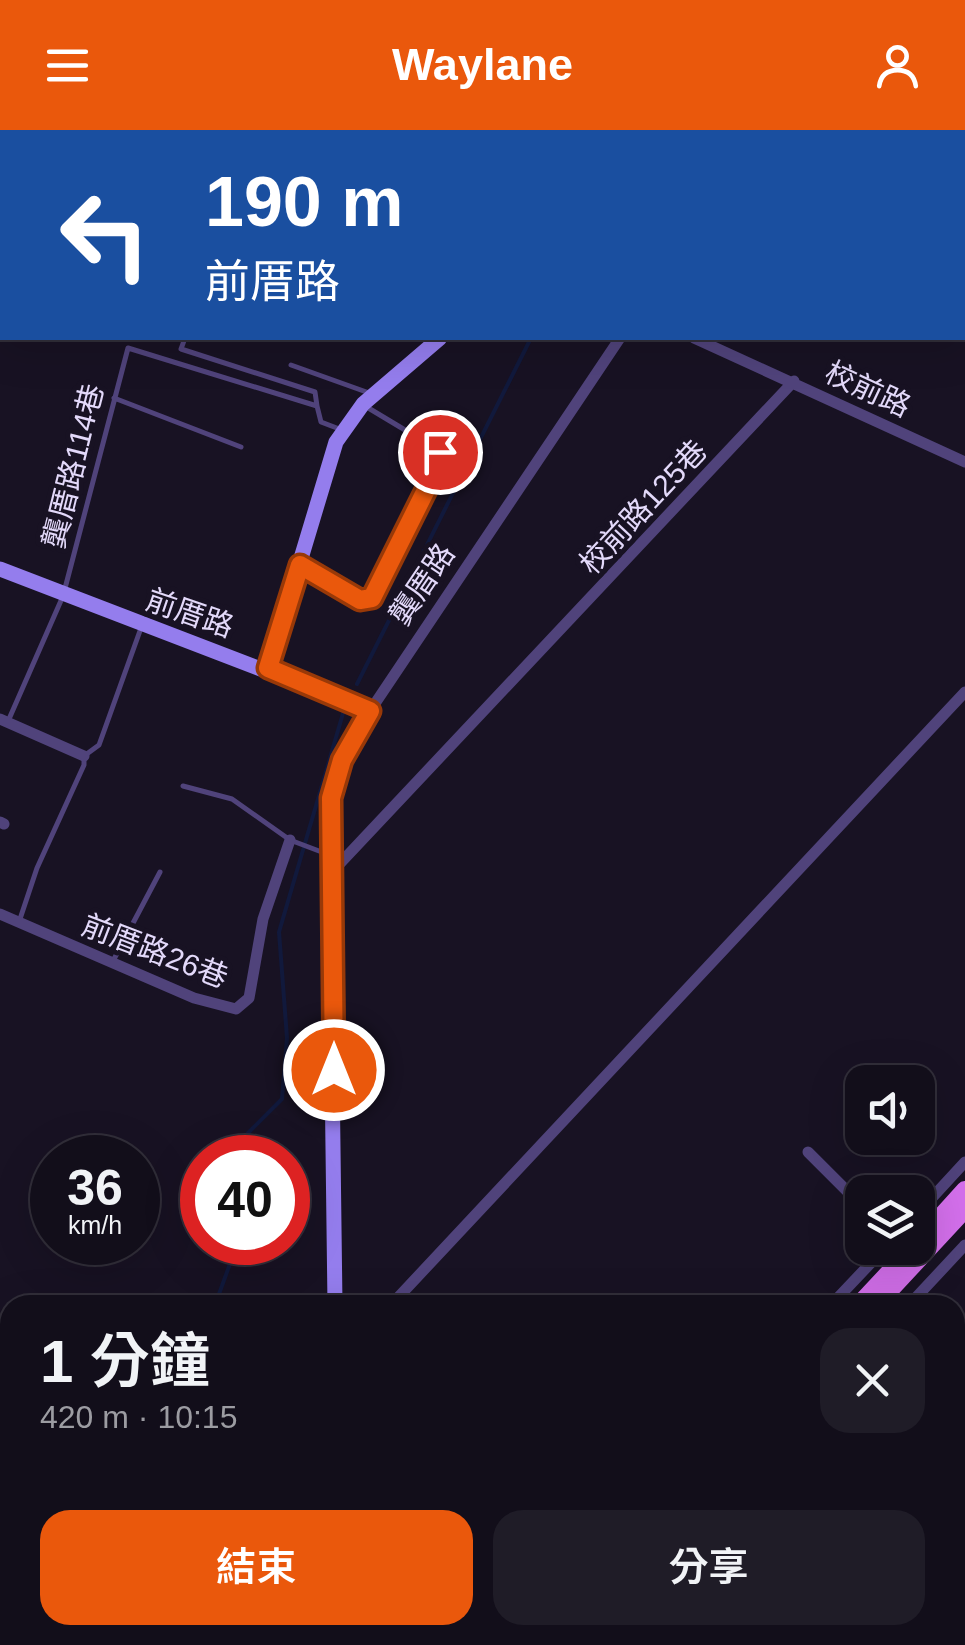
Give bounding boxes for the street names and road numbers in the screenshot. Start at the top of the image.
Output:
street label: 校前路 [820,355,916,423]
street label: 龔厝路114巷 [37,381,109,551]
street label: 校前路125巷 [573,434,713,580]
street label: 龔厝路 [383,537,461,631]
street label: 前厝路 [142,583,238,643]
street label: 前厝路26巷 [77,908,233,994]

